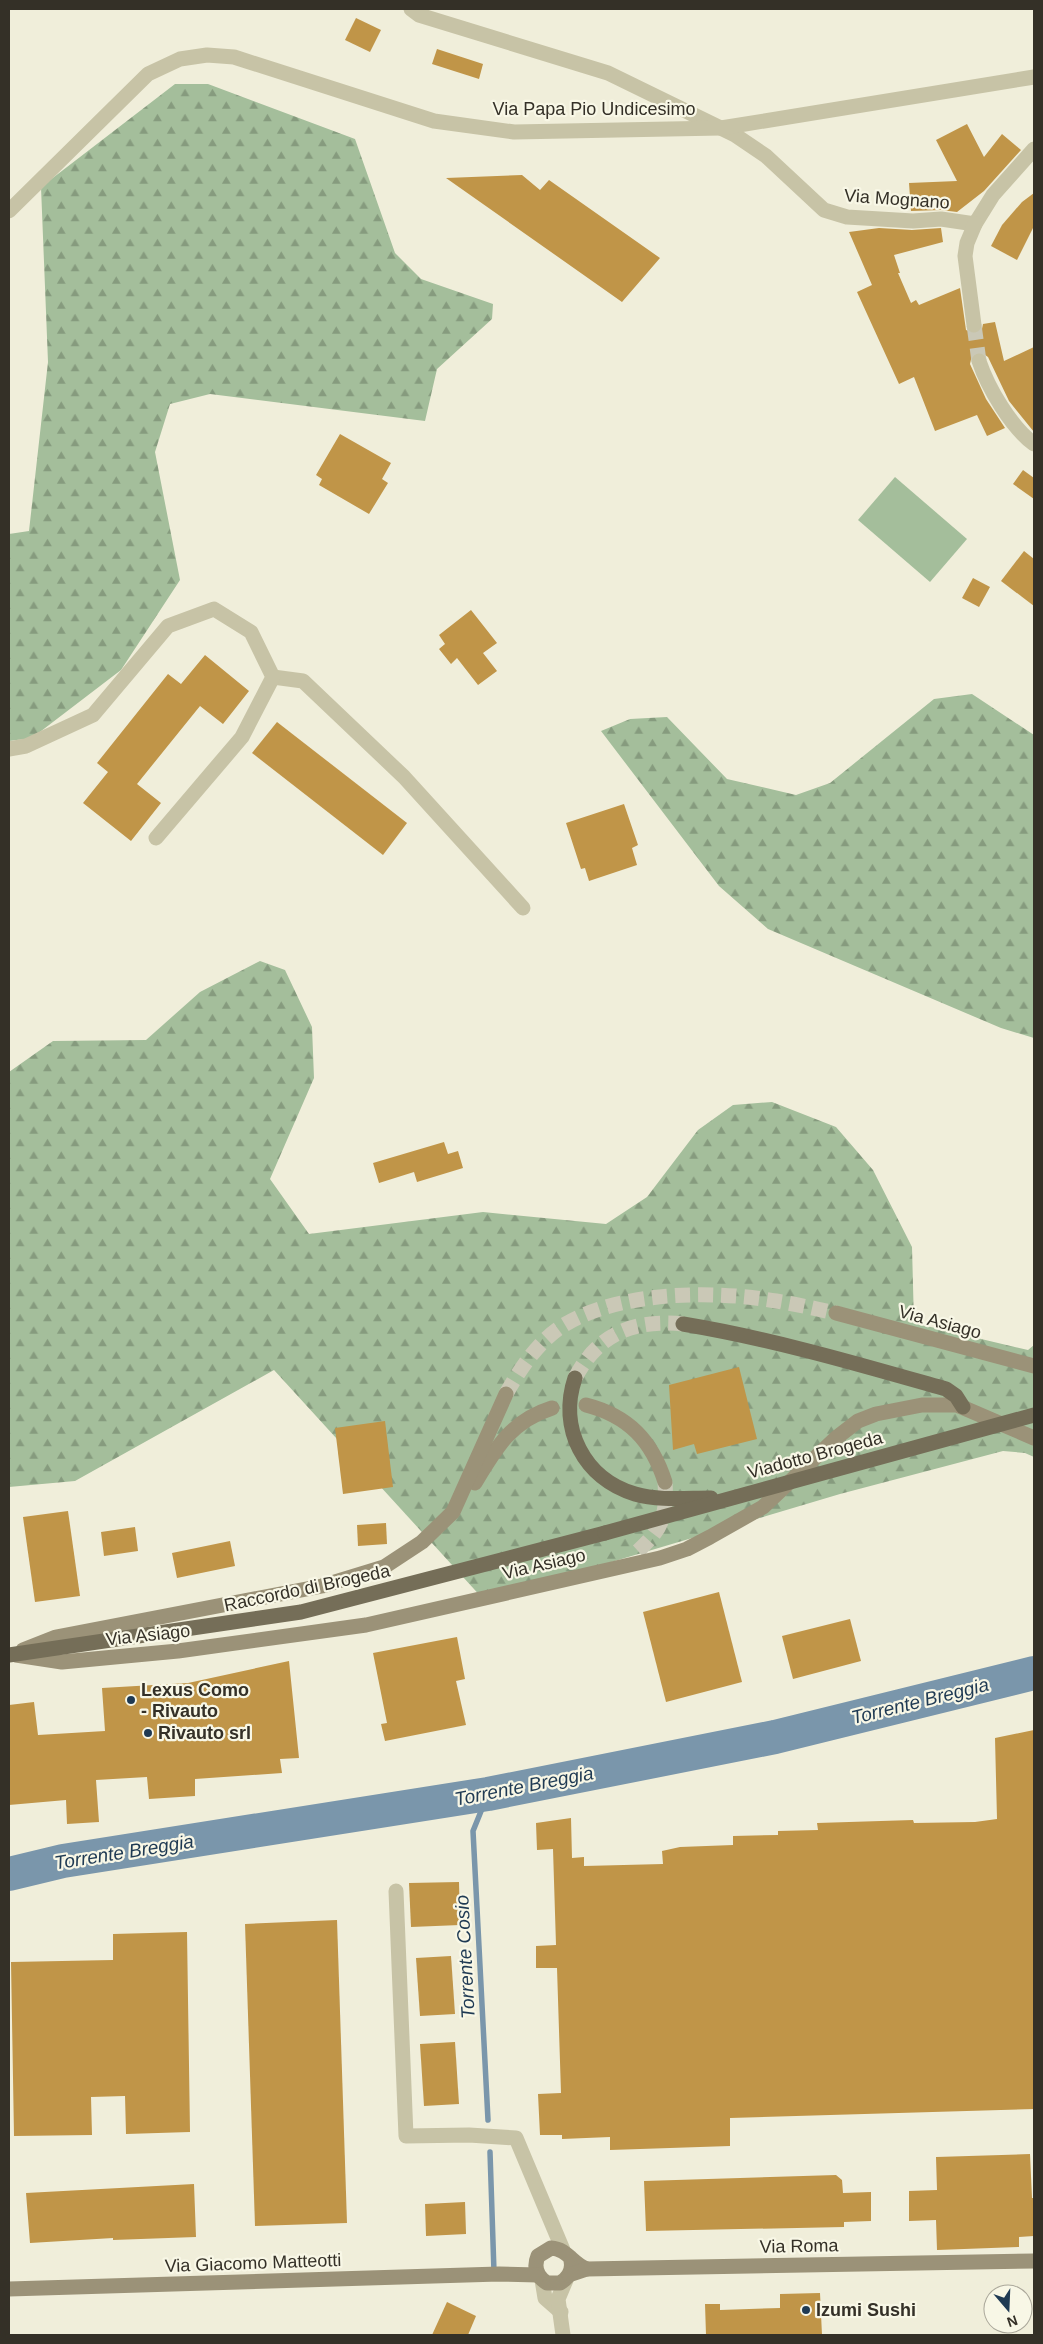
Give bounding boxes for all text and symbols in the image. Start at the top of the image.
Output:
street label: Via Papa Pio Undicesimo [493,99,695,119]
street label: Via Mognano [844,185,950,213]
street label: Via Asiago [896,1301,984,1343]
street label: Viadotto Brogeda [745,1427,886,1483]
street label: Via Asiago [500,1545,588,1583]
street label: Raccordo di Brogeda [222,1560,393,1615]
street label: Via Asiago [105,1621,191,1649]
water label: Torrente Breggia [849,1674,991,1728]
place label: Lexus Como - Rivauto [141,1680,249,1721]
marker: Lexus Como - Rivauto [125,1694,137,1706]
place label: Rivauto srl [158,1723,251,1743]
marker: Rivauto srl [142,1727,154,1739]
water label: Torrente Breggia [453,1762,595,1810]
water label: Torrente Breggia [53,1831,195,1873]
water label: Torrente Cosio [451,1895,479,2019]
street label: Via Roma [759,2235,840,2257]
street label: Via Giacomo Matteotti [164,2250,342,2276]
north arrow [983,2284,1033,2334]
place label: Izumi Sushi [816,2300,916,2320]
marker: Izumi Sushi [800,2304,812,2316]
text: N [1005,2312,1020,2331]

